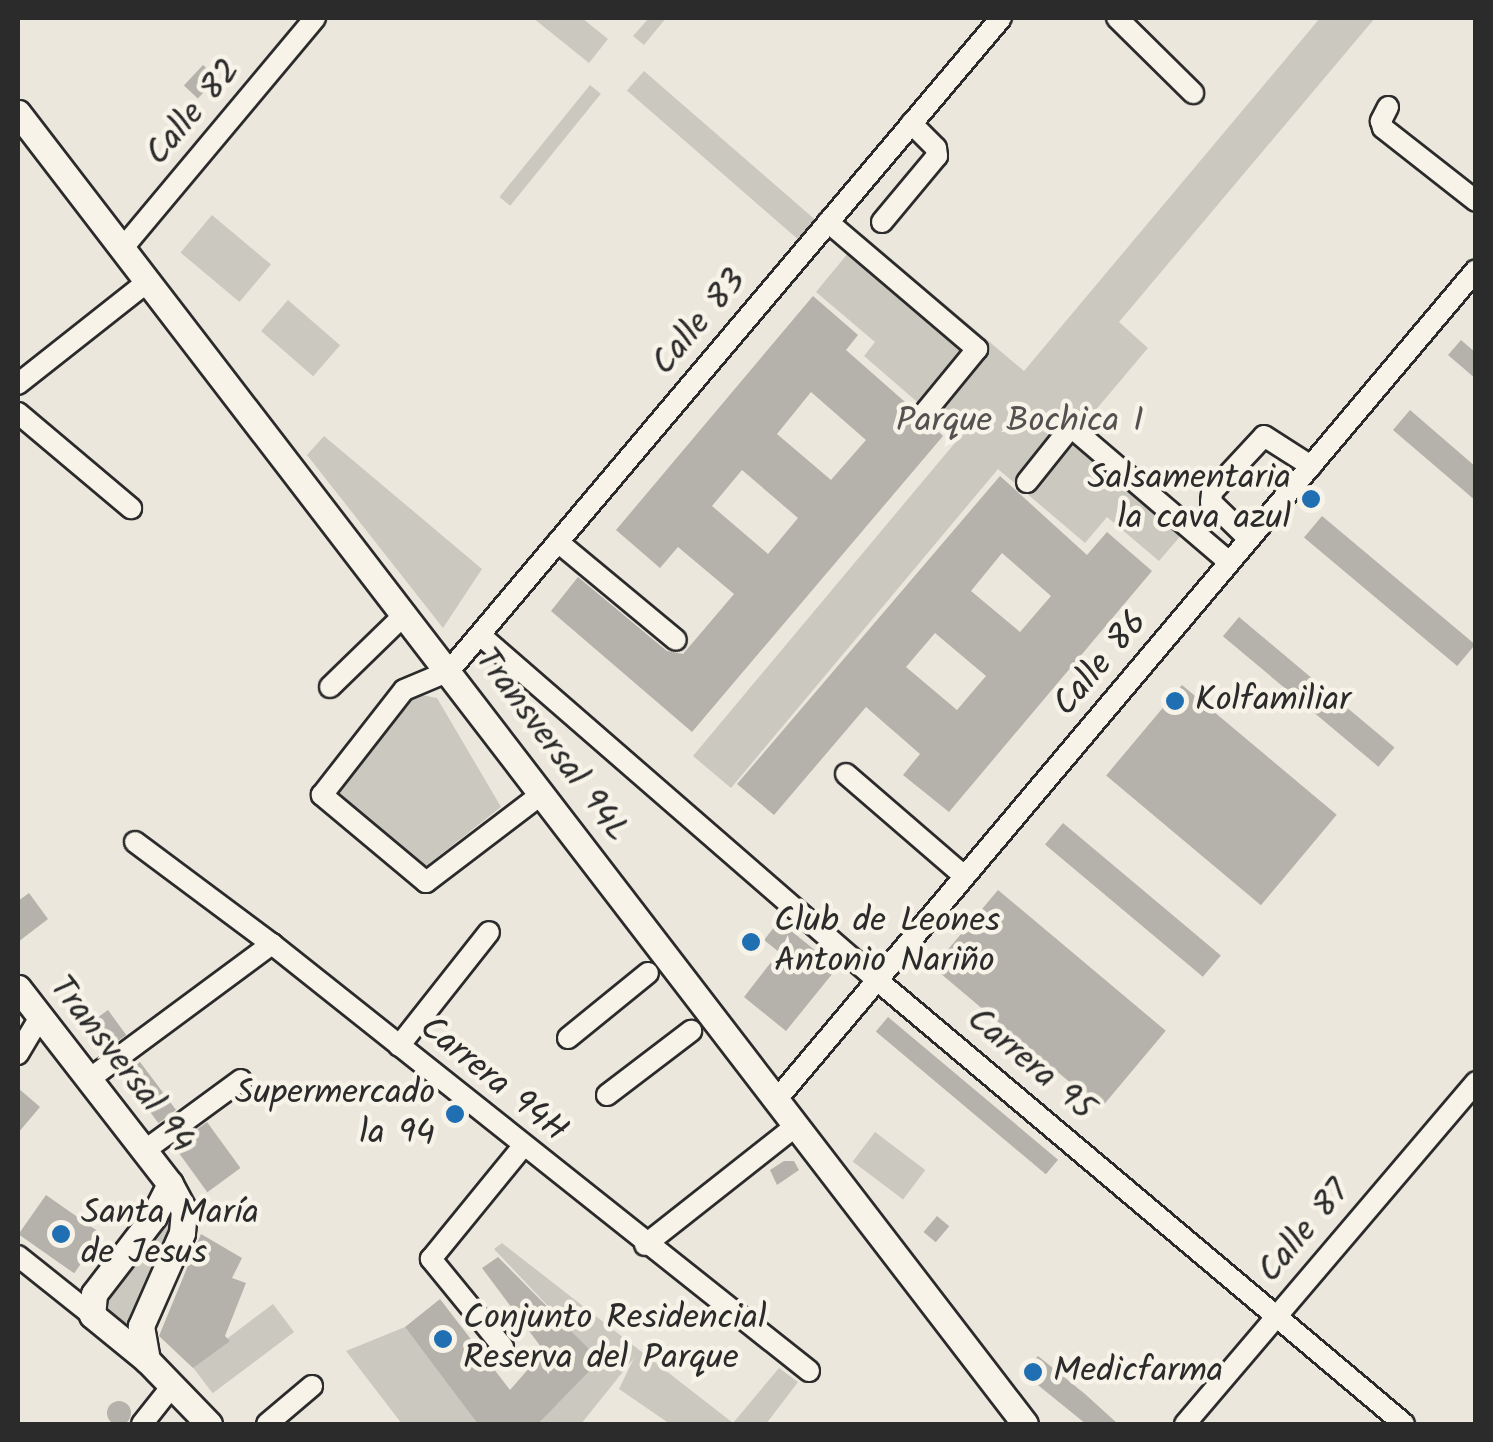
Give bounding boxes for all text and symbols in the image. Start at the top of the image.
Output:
street label: Calle 82 [138,51,250,175]
street label: Calle 83 [644,261,756,385]
park label: Parque Bochica I [896,401,1144,443]
place label: Salsamentaria la cava azul [1088,458,1291,540]
marker: Salsamentaria la cava azul [1300,488,1322,510]
street label: Calle 86 [1045,603,1157,725]
street label: Transversal 94L [464,641,638,851]
place label: Kolfamiliar [1195,680,1351,722]
marker: Kolfamiliar [1164,690,1186,712]
place label: Club de Leones Antonio Nariño [774,901,1000,983]
marker: Club de Leones Antonio Nariño [738,929,764,955]
street label: Transversal 94 [39,968,203,1162]
street label: Carrera 95 [957,999,1103,1131]
street label: Carrera 94H [411,1008,575,1152]
place label: Supermercado la 94 [235,1073,435,1155]
marker: Supermercado la 94 [444,1103,466,1125]
street label: Calle 87 [1250,1172,1360,1292]
place label: Santa María de Jesus [81,1193,259,1275]
marker: Santa María de Jesus [50,1223,72,1245]
place label: Conjunto Residencial Reserva del Parque [463,1298,766,1380]
marker: Conjunto Residencial Reserva del Parque [432,1328,454,1350]
place label: Medicfarma [1053,1351,1223,1393]
marker: Medicfarma [1022,1361,1044,1383]

